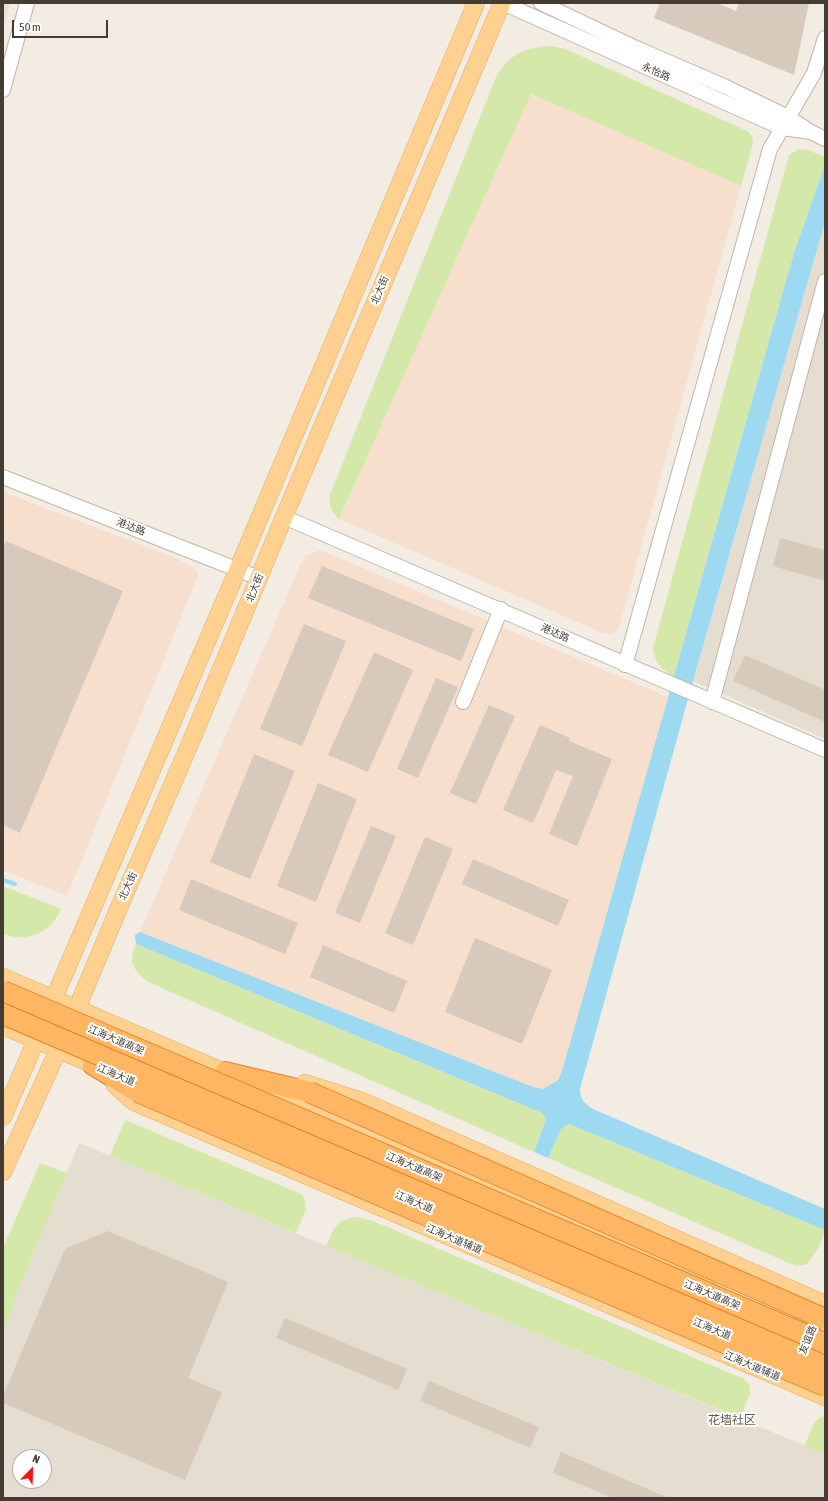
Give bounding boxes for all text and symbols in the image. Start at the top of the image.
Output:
scale bar [14,12,110,38]
text: 50 m [19,20,41,34]
street label: 永怡路 [640,60,672,84]
street label: 北大街 [369,274,391,306]
street label: 港达路 [115,516,147,538]
street label: 北大街 [244,572,266,604]
street label: 港达路 [539,621,571,645]
street label: 北大街 [116,870,140,902]
street label: 江海大道高架 [86,1023,146,1057]
street label: 江海大道 [95,1062,137,1088]
street label: 江海大道高架 [384,1150,444,1184]
street label: 江海大道 [393,1189,435,1215]
street label: 江海大道辅道 [424,1222,484,1256]
street label: 江海大道高架 [682,1278,742,1312]
street label: 江海大道 [691,1316,733,1342]
street label: 友谊路 [797,1324,819,1356]
street label: 江海大道辅道 [722,1349,782,1383]
district label: 花墙社区 [708,1413,756,1427]
north arrow [12,1449,52,1489]
text: N [31,1452,42,1466]

